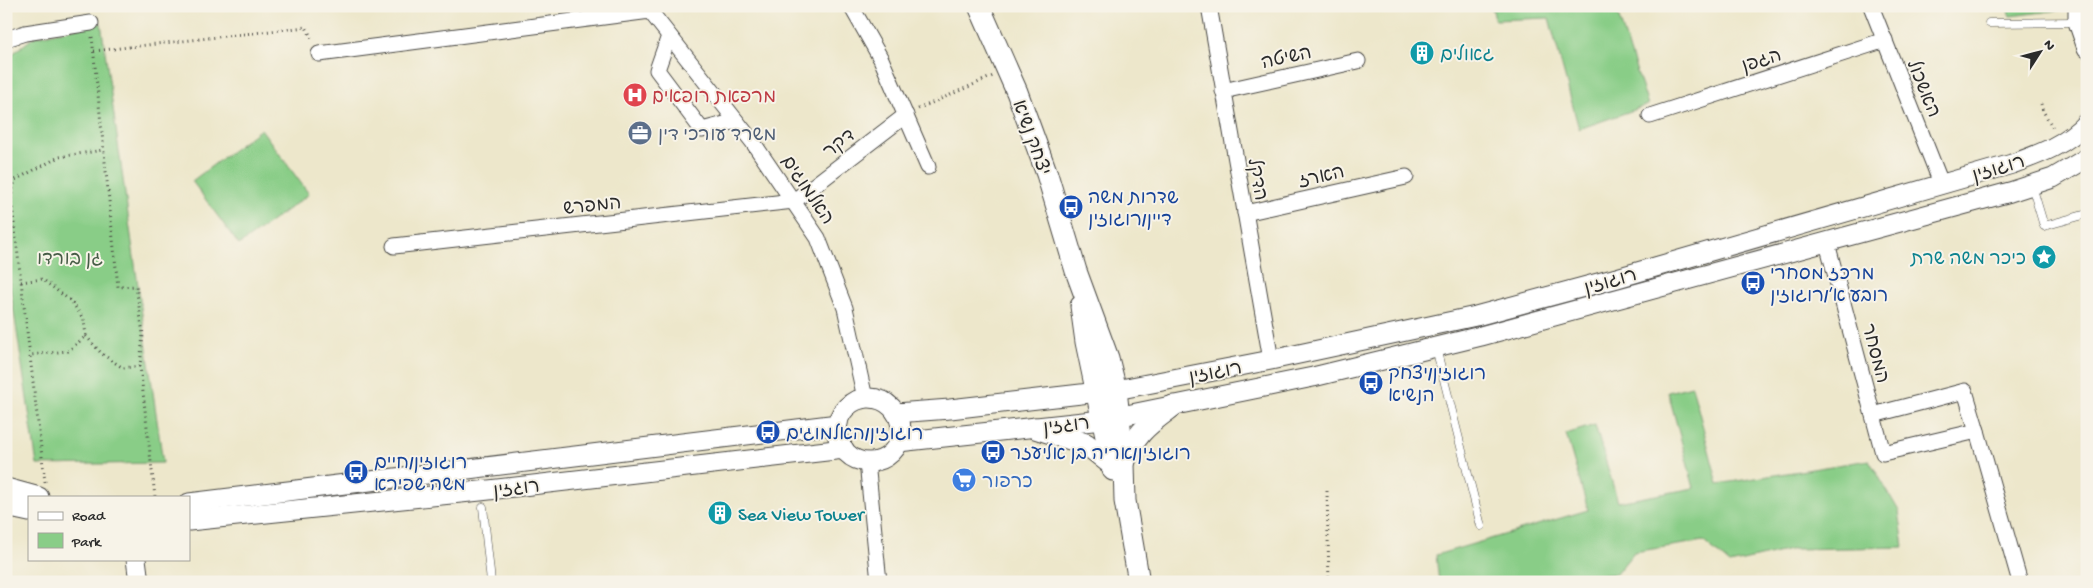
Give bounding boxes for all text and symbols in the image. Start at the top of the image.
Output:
north arrow [2016,28,2066,78]
text: N [2039,37,2058,55]
building icon: גאולים [1409,40,1435,66]
street label: השיטה [1259,43,1314,76]
place label: גאולים [1440,44,1495,68]
street label: הגפן [1739,45,1785,80]
street label: האשכול [1900,57,1945,122]
hospital icon: מרפאת רופאים [622,82,648,108]
place label: מרפאת רופאים [652,87,776,110]
street label: יצחק נשיא [1005,97,1054,179]
office icon: משרד עורכי דין [627,120,653,146]
place label: משרד עורכי דין [658,125,776,148]
street label: דקר [819,125,861,164]
street label: האלמוגים [775,151,839,230]
street label: רוגוזין [1970,151,2028,189]
street label: הדקל [1241,156,1272,203]
street label: הארז [1296,162,1347,195]
place label: שדרות משה דיין/רוגוזין [1088,188,1179,233]
street label: המפרש [562,193,622,222]
bus stop icon: שדרות משה דיין/רוגוזין [1058,194,1084,220]
place icon: כיכר משה שרת [2031,244,2057,270]
park label: גן בורדו [37,249,103,272]
place label: כיכר משה שרת [1910,249,2026,272]
place label: מרכז מסחרי רובע א׳/רוגוזין [1770,264,1888,309]
street label: רוגוזין [1582,265,1640,302]
bus stop icon: מרכז מסחרי רובע א׳/רוגוזין [1740,270,1766,296]
street label: המסחר [1855,322,1893,386]
street label: רוגוזין [1187,358,1244,391]
place label: רוגוזין/יצחק הנשיא [1388,364,1486,409]
bus stop icon: רוגוזין/יצחק הנשיא [1358,370,1384,396]
street label: רוגזין [1042,413,1091,442]
bus stop icon: רוגוזין/האלמוגים [755,419,781,445]
place label: רוגוזין/האלמוגים [786,423,923,447]
bus stop icon: רוגוזין/אריה בן אליעזר [980,439,1006,465]
place label: רוגוזין/אריה בן אליעזר [1010,443,1191,467]
place label: רוגוזין/חיים משה שפירא [374,453,467,498]
bus stop icon: רוגוזין/חיים משה שפירא [343,459,369,485]
supermarket icon: כרפור [951,467,977,493]
place label: כרפור [982,472,1033,495]
street label: רוגזין [492,476,541,505]
legend [28,496,190,560]
building icon: Sea View Tower [707,500,733,526]
place label: Sea View Tower [738,505,866,528]
text: Road [72,508,106,526]
text: Park [71,534,102,552]

